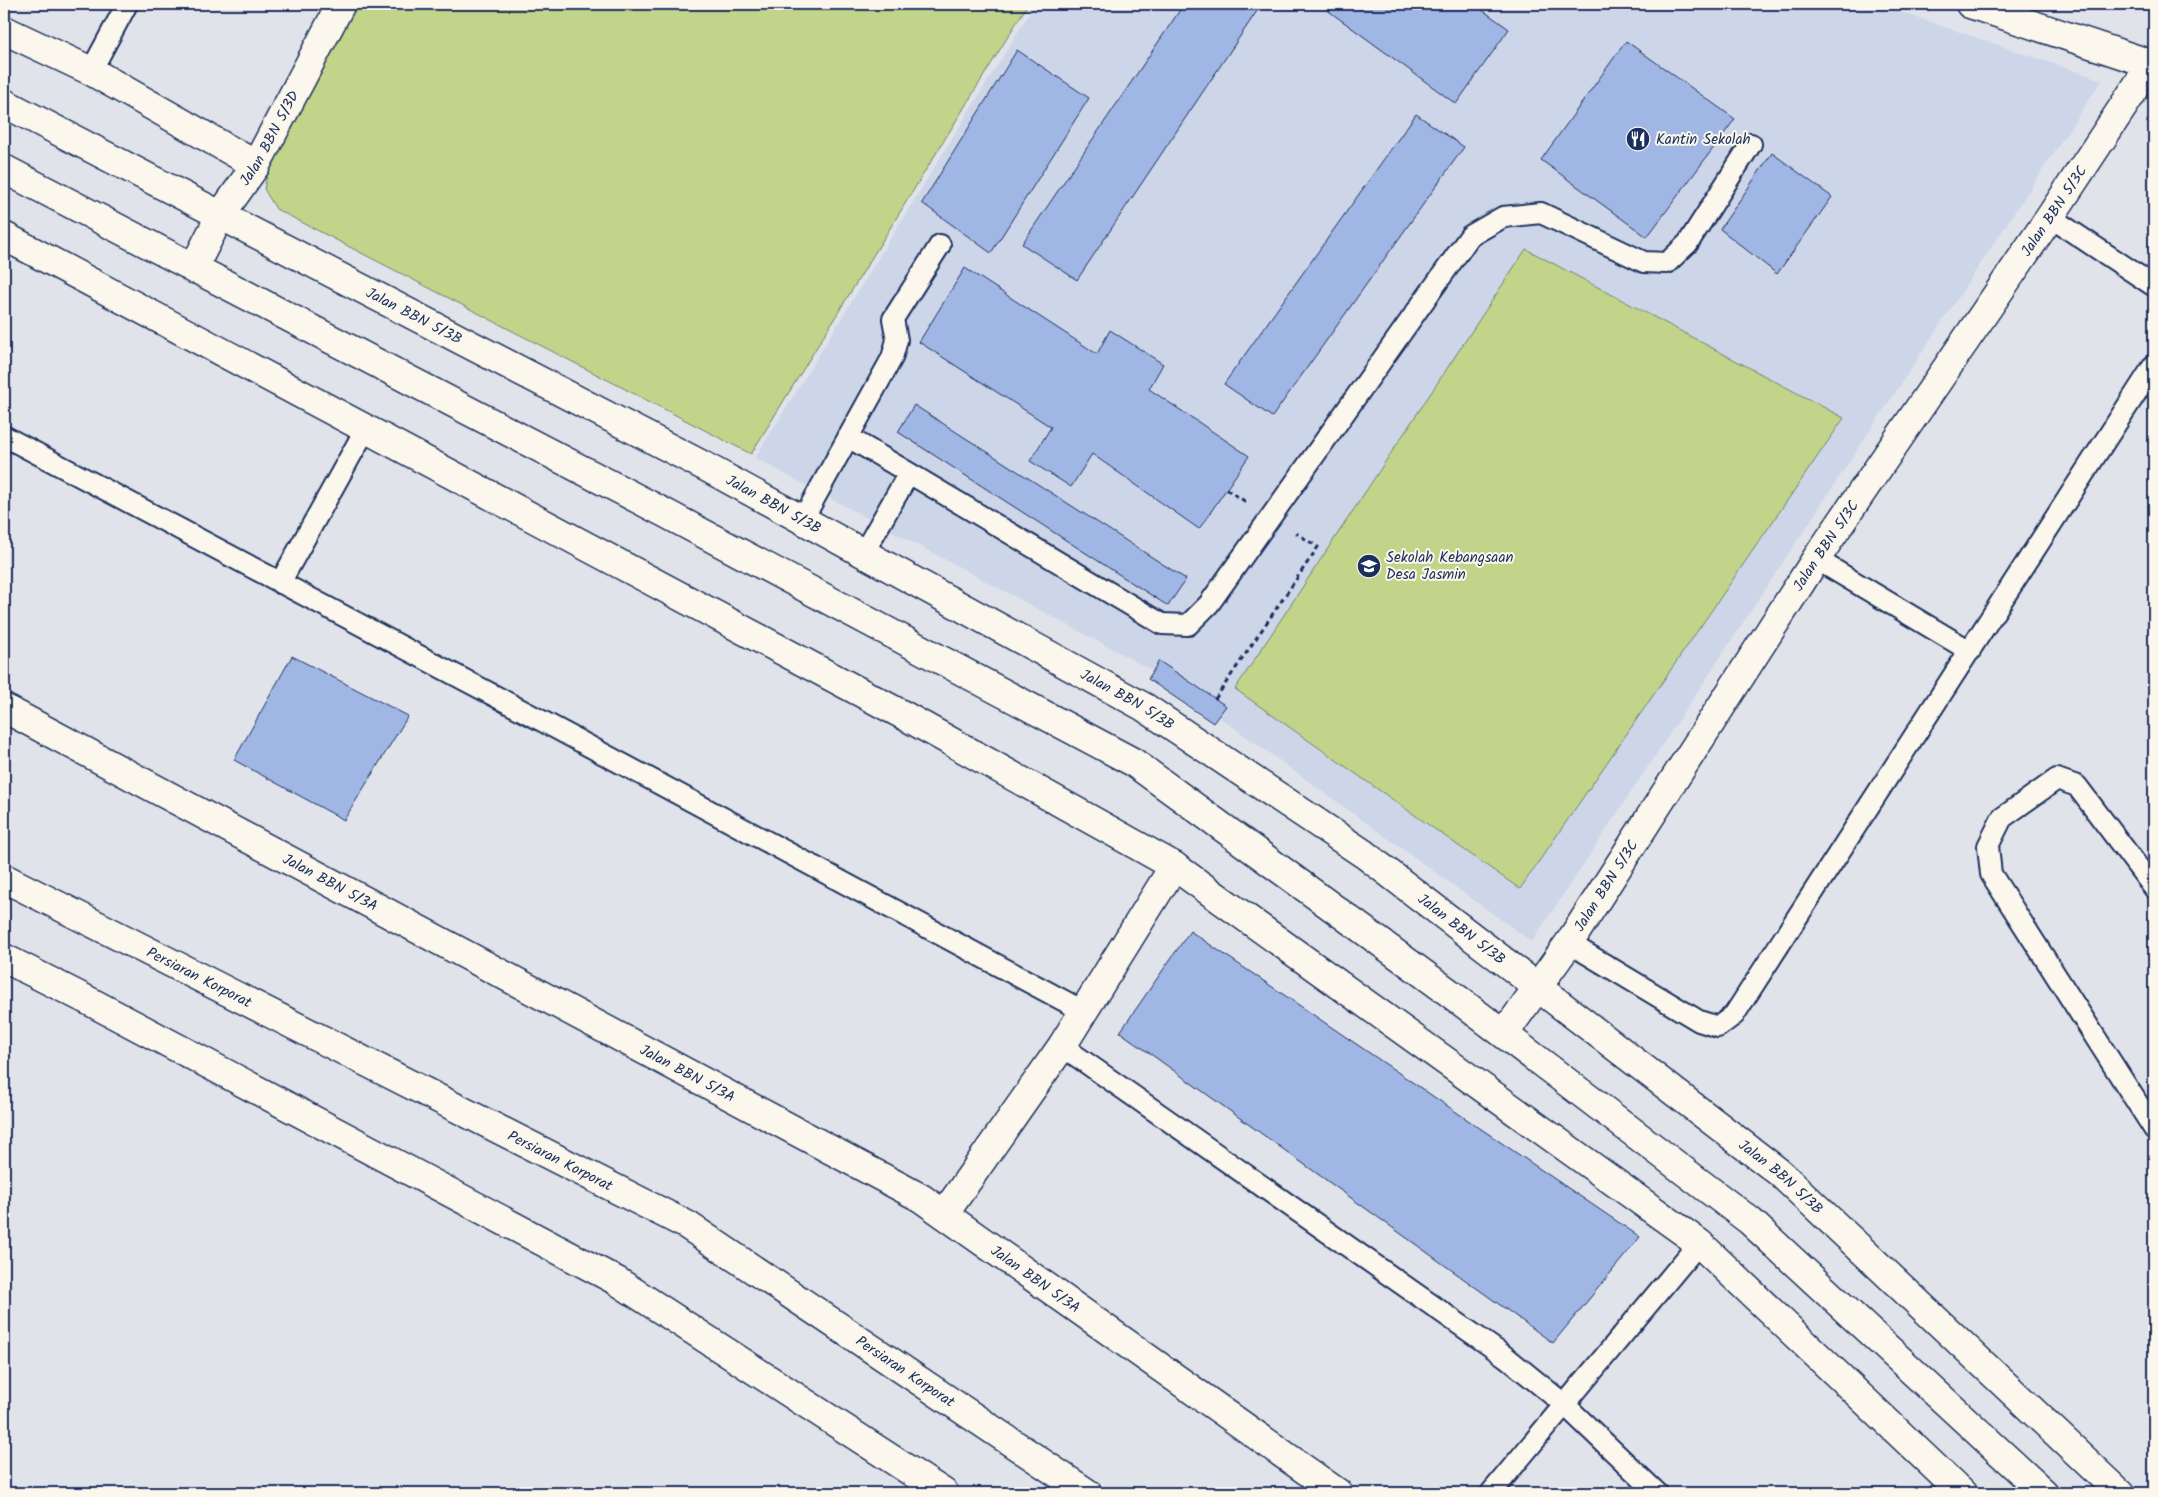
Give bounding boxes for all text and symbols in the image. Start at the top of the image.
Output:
street label: Jalan BBN 5/3D [234,86,306,191]
restaurant icon: Kantin Sekolah [1625,126,1651,152]
place label: Kantin Sekolah [1656,128,1751,152]
street label: Jalan BBN 5/3C [2015,161,2094,262]
street label: Jalan BBN 5/3B [361,282,466,352]
street label: Jalan BBN 5/3B [721,469,825,541]
street label: Jalan BBN 5/3C [1787,496,1866,596]
place label: Sekolah Kebangsaan Desa Jasmin [1386,546,1513,587]
school or university icon: Sekolah Kebangsaan Desa Jasmin [1356,553,1382,579]
street label: Jalan BBN 5/3B [1075,663,1179,737]
street label: Jalan BBN 5/3C [1568,836,1645,937]
street label: Jalan BBN 5/3A [278,848,382,919]
street label: Jalan BBN 5/3B [1412,888,1510,971]
street label: Persiaran Korporat [142,941,256,1015]
street label: Jalan BBN 5/3A [635,1039,739,1110]
street label: Persiaran Korporat [503,1125,617,1198]
street label: Jalan BBN 5/3B [1733,1134,1828,1221]
street label: Jalan BBN 5/3A [985,1240,1085,1320]
street label: Persiaran Korporat [850,1330,960,1414]

